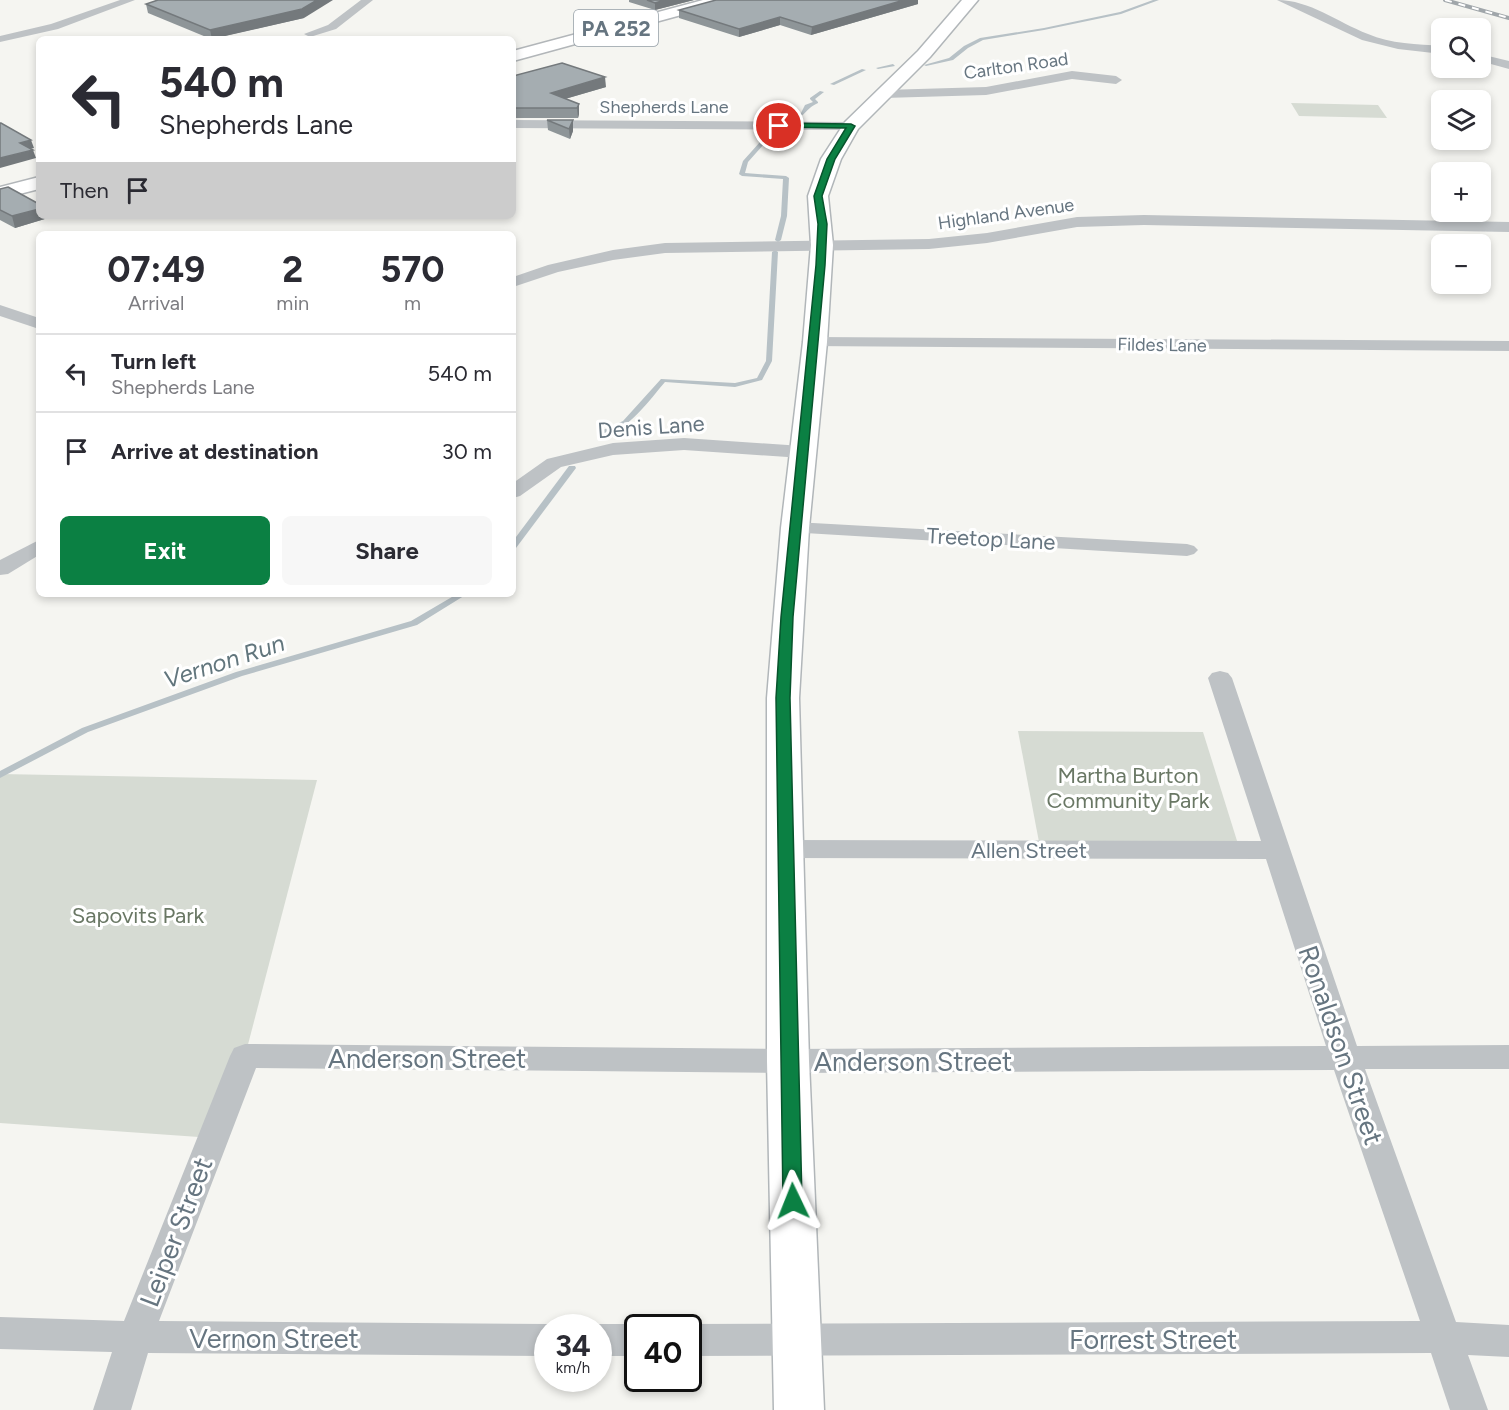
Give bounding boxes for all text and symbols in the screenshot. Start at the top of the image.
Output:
road number: PA 252 [574,10,658,46]
map controls [1431,18,1491,294]
button: search [1431,18,1491,78]
street label: Carlton Road [962,48,1070,84]
text: 540 m [159,57,284,108]
icon: left [60,60,138,138]
button: layers [1431,90,1491,150]
street label: Shepherds Lane [599,96,729,118]
pin [753,100,804,151]
text: Shepherds Lane [159,108,353,141]
icon: arrive [762,109,795,142]
button: + [1431,162,1491,222]
icon: arrive [121,174,154,207]
text: Then [60,177,109,204]
street label: Highland Avenue [936,194,1076,234]
button: − [1431,234,1491,294]
text: 07:49 [107,248,205,291]
text: 2 [282,248,303,291]
text: 570 [380,248,445,291]
text: Arrival [128,291,184,315]
text: min [276,291,309,315]
text: m [404,291,421,315]
street label: Fildes Lane [1117,333,1207,357]
text: Turn left [111,348,197,375]
icon: left [60,357,93,390]
text: 540 m [427,360,492,387]
text: Shepherds Lane [111,375,255,399]
street label: Denis Lane [597,410,705,444]
icon: arrive [60,435,93,468]
text: Arrive at destination [111,438,319,465]
text: 30 m [442,438,492,465]
button: Exit [60,516,270,585]
button: Share [282,516,492,585]
street label: Treetop Lane [926,522,1056,556]
water label: Vernon Run [160,628,288,694]
park label: Martha Burton Community Park [1047,762,1210,814]
street label: Allen Street [971,837,1087,864]
park label: Sapovits Park [72,902,205,929]
street label: Ronaldson Street [1291,941,1391,1149]
street label: Anderson Street [328,1042,526,1075]
street label: Anderson Street [814,1045,1012,1078]
street label: Leiper Street [132,1153,220,1311]
position arrow [761,1169,825,1233]
speed limit sign: 40 [624,1314,702,1392]
street label: Vernon Street [189,1322,359,1355]
street label: Forrest Street [1069,1323,1237,1356]
text: 34 [555,1327,591,1364]
text: km/h [556,1359,590,1377]

